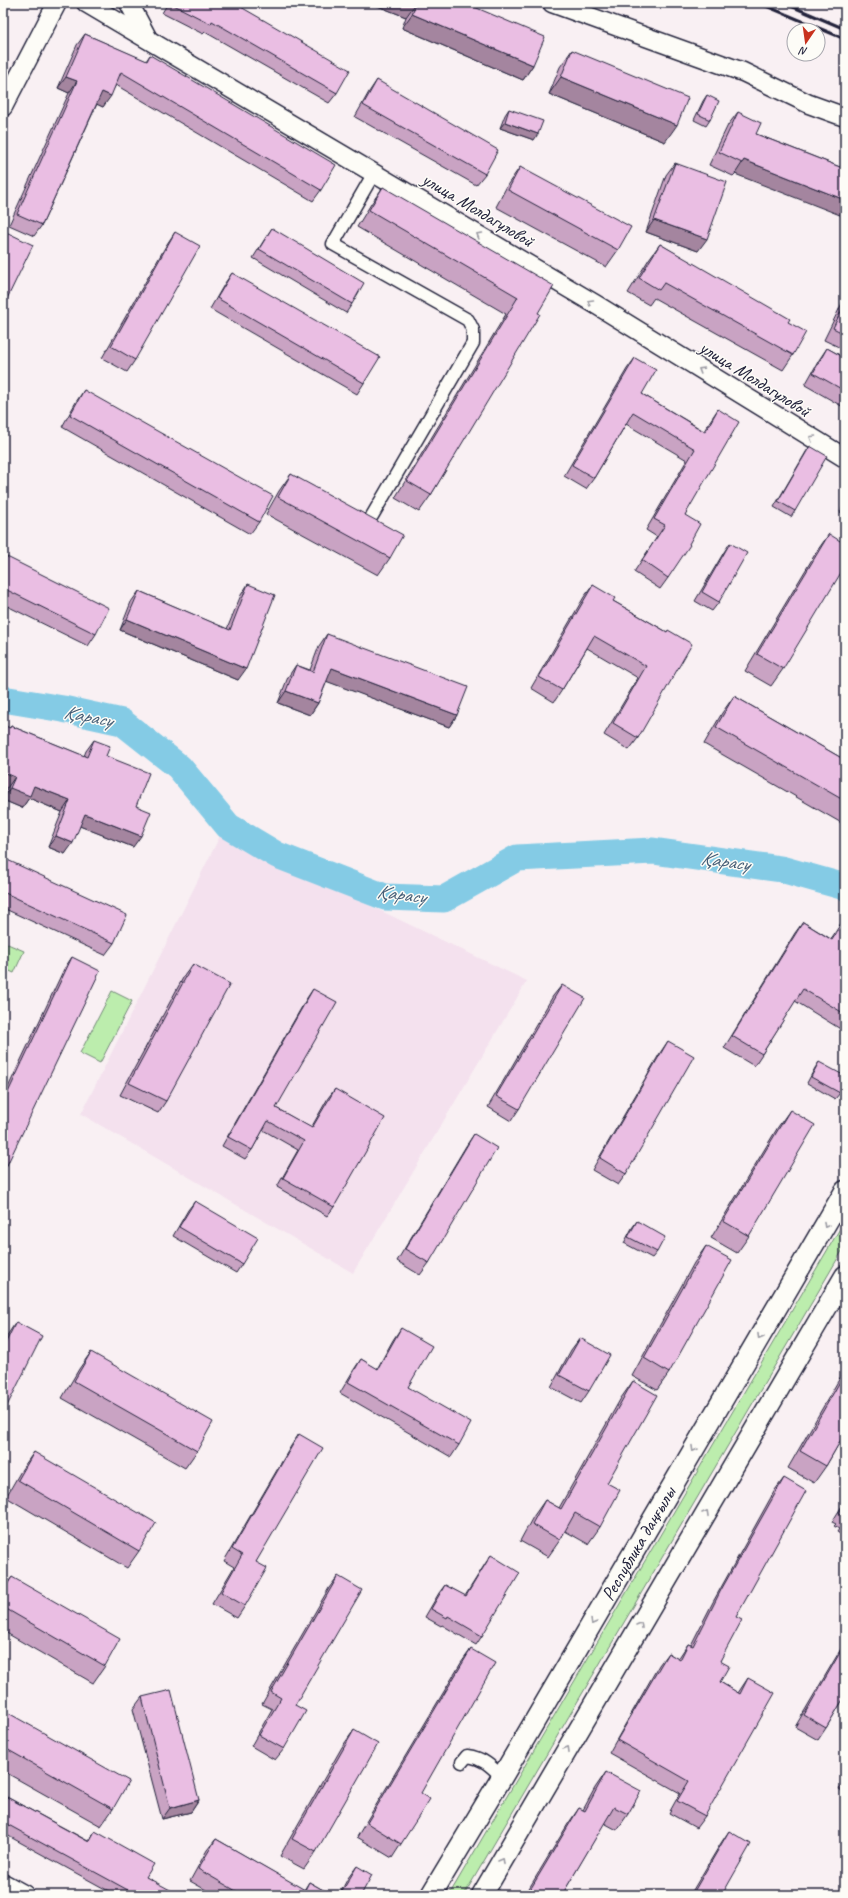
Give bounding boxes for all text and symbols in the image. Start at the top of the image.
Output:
north arrow [786,22,826,62]
text: N [797,44,809,59]
street label: улица Молдагуловой [417,167,539,253]
one-way arrow [476,233,483,240]
one-way arrow [587,299,594,306]
street label: улица Молдагуловой [694,335,816,423]
one-way arrow [698,367,705,375]
one-way arrow [809,436,816,443]
water label: Қарасу [62,699,117,733]
water label: Қарасу [699,845,754,877]
water label: Қарасу [375,879,430,910]
one-way arrow [823,1221,830,1228]
one-way arrow [757,1333,764,1340]
one-way arrow [692,1445,699,1452]
street label: Республика даңғылы [596,1481,682,1605]
one-way arrow [701,1510,709,1517]
one-way arrow [590,1618,597,1625]
one-way arrow [636,1622,643,1629]
one-way arrow [563,1746,570,1753]
one-way arrow [497,1858,504,1865]

